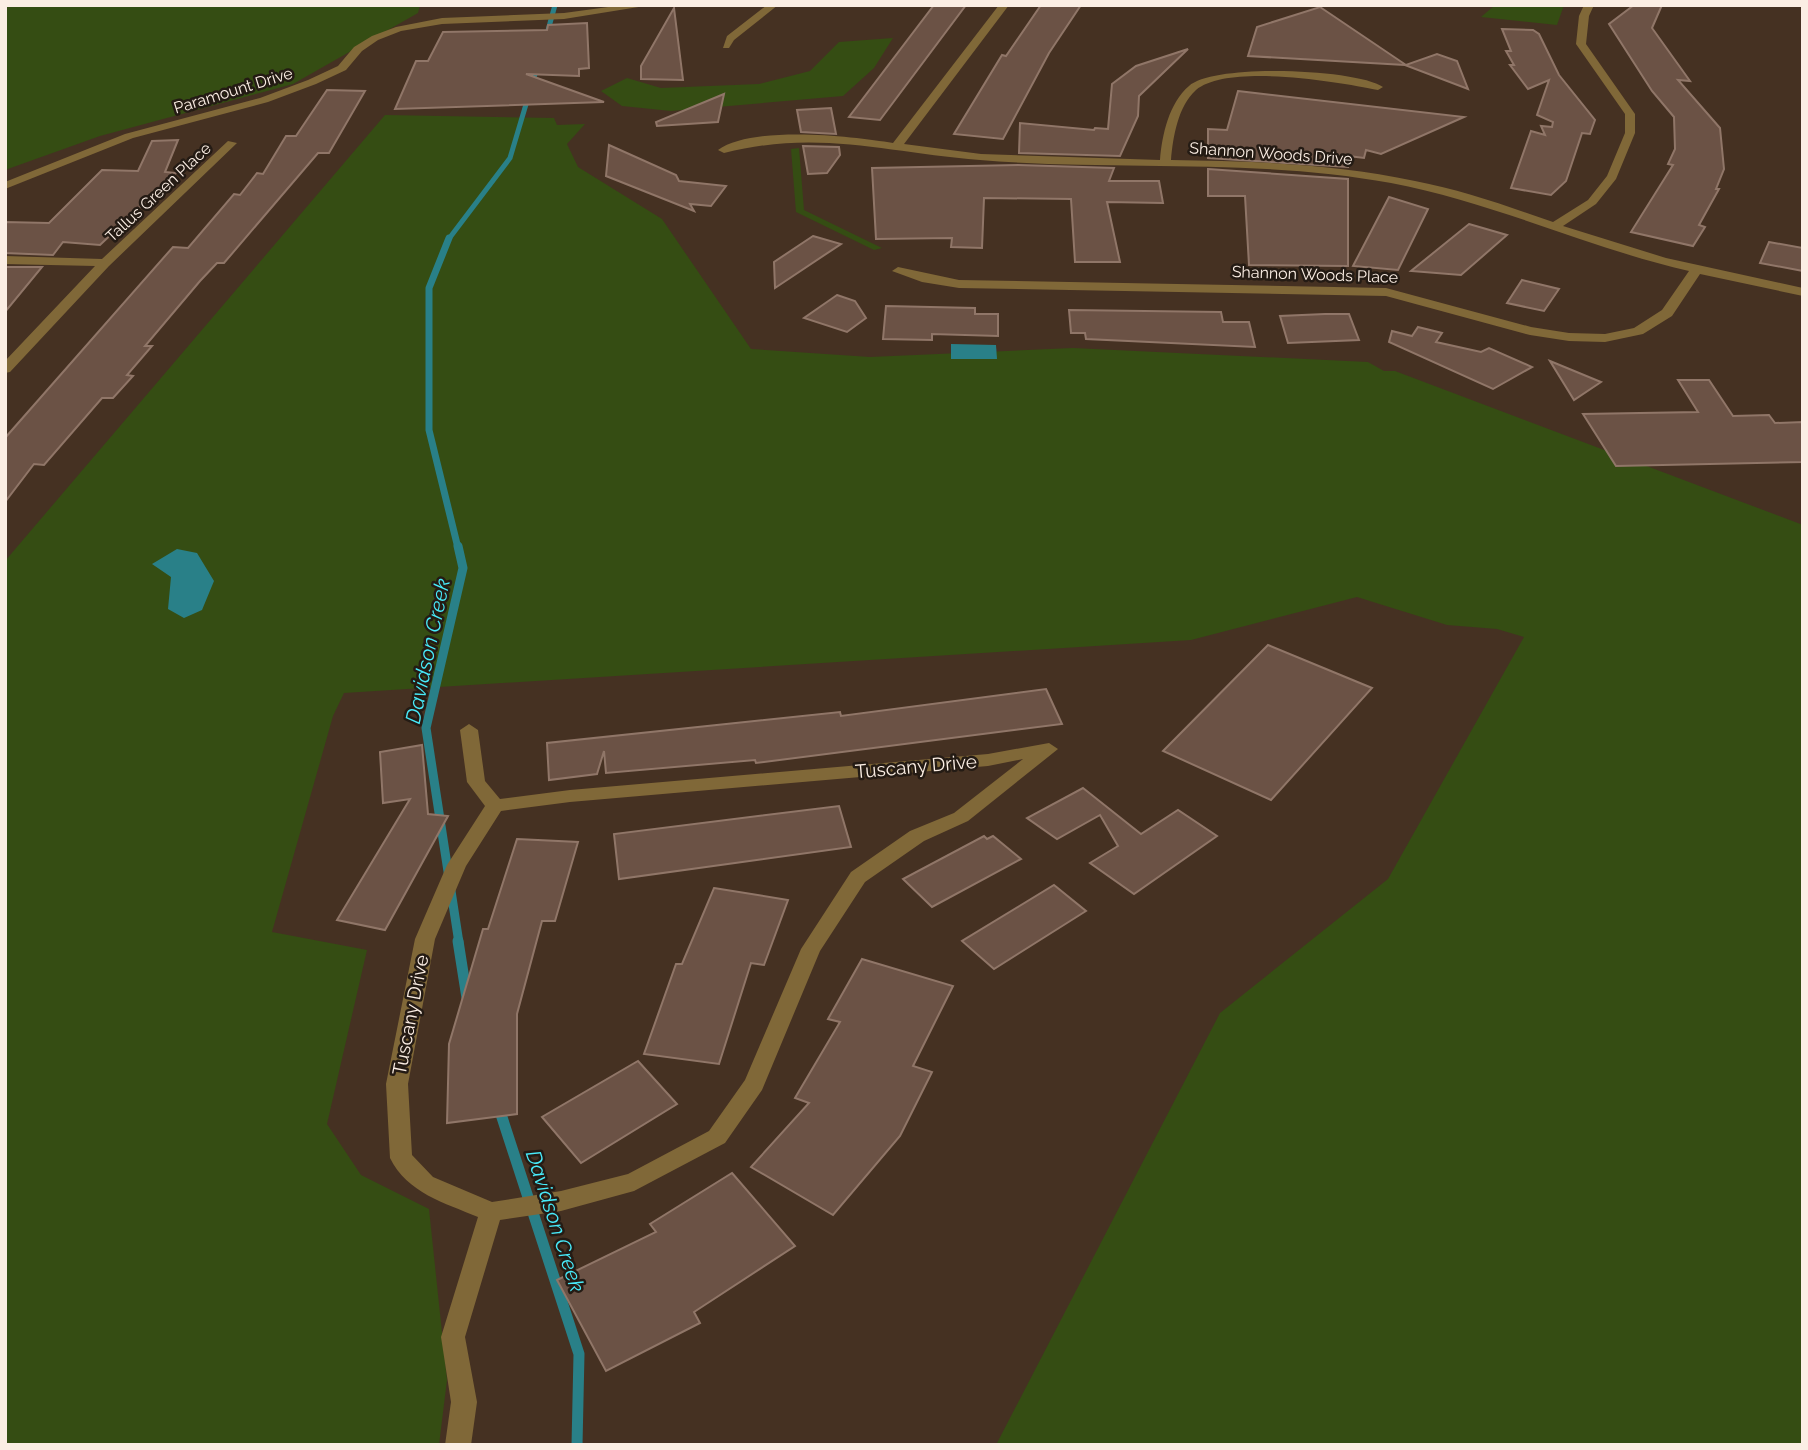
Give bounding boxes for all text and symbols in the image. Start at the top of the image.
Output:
street label: Paramount Drive [171,63,295,118]
street label: Shannon Woods Drive [1189,138,1353,169]
street label: Tallus Green Place [102,139,215,246]
street label: Shannon Woods Place [1232,262,1398,287]
water label: Davidson Creek [400,576,455,726]
street label: Tuscany Drive [854,750,978,782]
street label: Tuscany Drive [388,953,432,1077]
water label: Davidson Creek [521,1147,590,1295]

